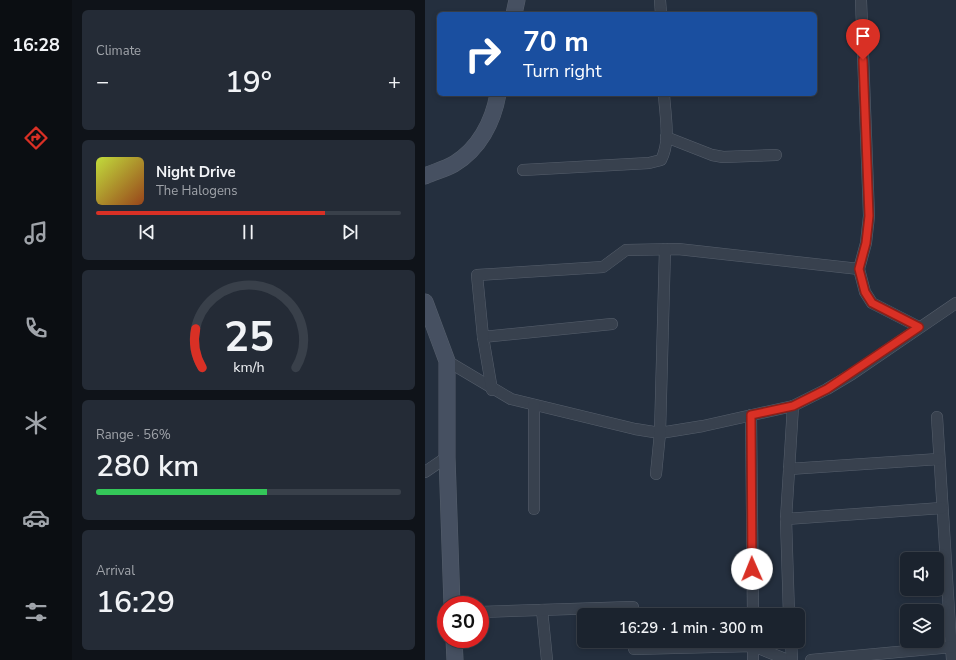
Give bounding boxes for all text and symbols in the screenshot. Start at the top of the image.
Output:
pin [846,19,880,60]
text: 70 m [523,23,589,61]
icon: arrive [852,25,874,47]
icon: right [457,28,509,80]
text: 16:28 [12,33,60,57]
text: Climate [96,42,141,60]
text: Turn right [523,59,602,83]
text: 19° [225,62,272,103]
text: − [96,67,109,97]
text: + [388,67,401,97]
icon: directions [22,124,50,152]
text: Night Drive [156,162,236,182]
text: The Halogens [156,182,237,200]
icon: music [22,219,50,247]
icon: previous [136,221,158,243]
icon: pause [237,221,259,243]
icon: next [339,221,361,243]
text: 25 [224,309,273,366]
icon: phone [22,314,50,342]
text: km/h [233,358,264,377]
icon: climate [22,409,50,437]
text: Range · 56% [96,426,171,444]
text: 280 km [96,446,199,487]
icon: car [22,504,50,532]
position arrow [731,548,773,590]
map controls [900,552,944,648]
button: sound [900,552,944,596]
text: Arrival [96,562,135,580]
text: 16:29 [96,582,175,623]
speed limit sign: 30 [437,596,489,648]
icon: filters [22,598,50,626]
button: layers [900,604,944,648]
text: 16:29 · 1 min · 300 m [619,618,763,638]

